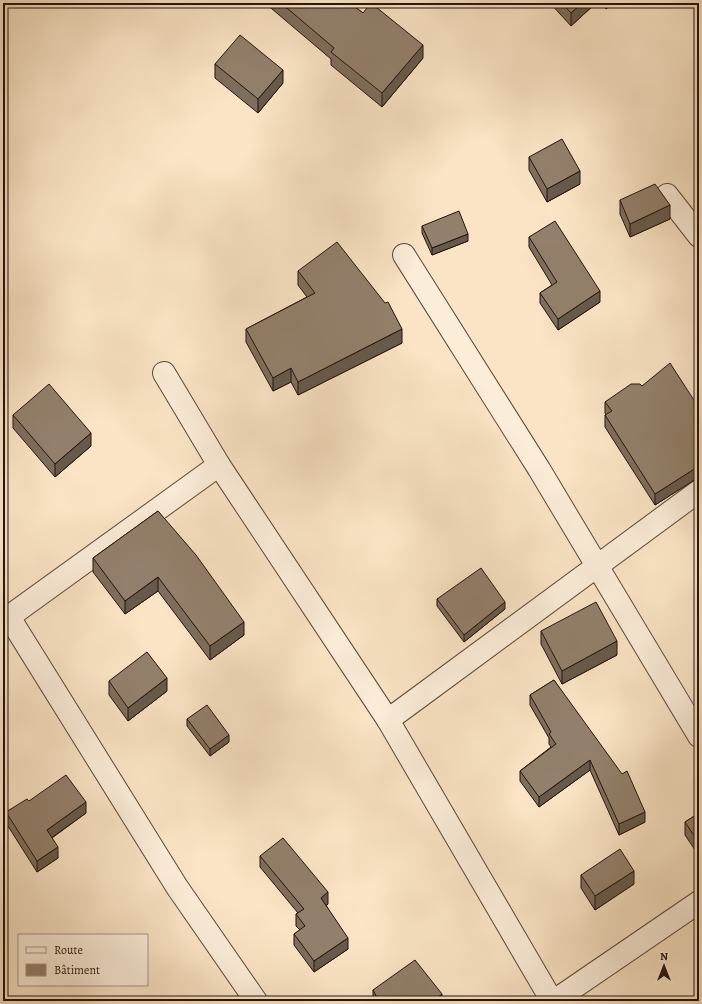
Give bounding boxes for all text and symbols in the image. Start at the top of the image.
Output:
legend [18,934,148,986]
text: Route [54,942,83,958]
north arrow [644,946,684,986]
text: N [660,949,668,964]
text: Bâtiment [54,962,100,978]

